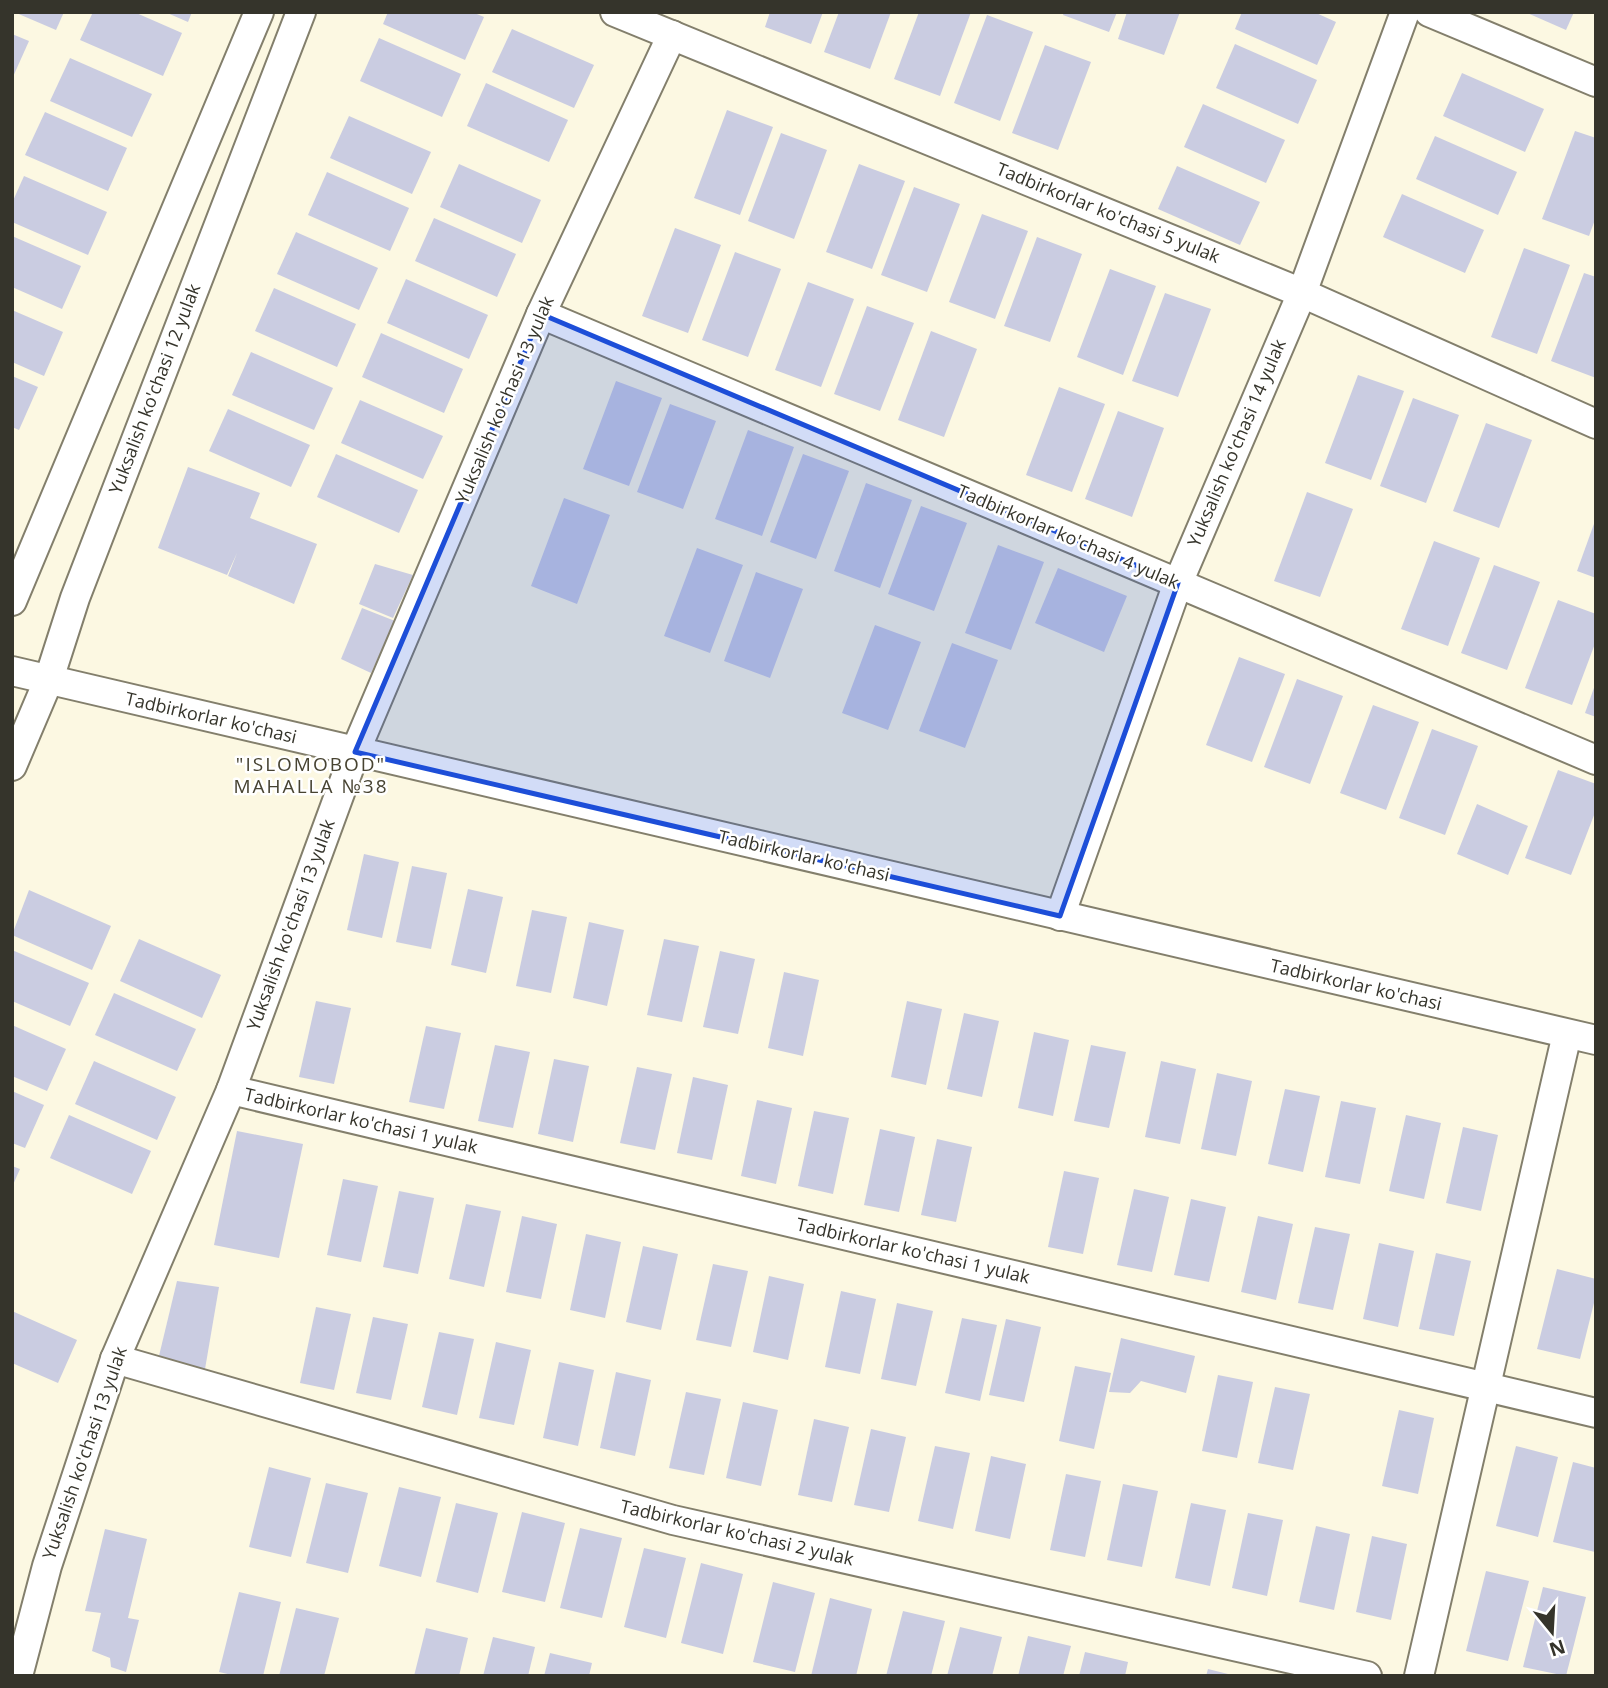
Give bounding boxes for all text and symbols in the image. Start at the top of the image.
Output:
street label: Tadbirkorlar ko'chasi 5 yulak [993,156,1224,268]
street label: Yuksalish ko'chasi 12 yulak [103,279,206,497]
street label: Yuksalish ko'chasi 13 yulak [449,292,559,507]
street label: Yuksalish ko'chasi 14 yulak [1181,335,1291,550]
street label: Tadbirkorlar ko'chasi 4 yulak [954,478,1183,594]
street label: Tadbirkorlar ko'chasi [123,686,299,748]
district label: "ISLOMOBOD" MAHALLA №38 [234,751,389,799]
street label: Yuksalish ko'chasi 13 yulak [241,815,340,1034]
street label: Tadbirkorlar ko'chasi [716,824,892,886]
street label: Tadbirkorlar ko'chasi [1268,953,1444,1015]
street label: Tadbirkorlar ko'chasi 1 yulak [242,1081,481,1159]
street label: Tadbirkorlar ko'chasi 1 yulak [794,1211,1033,1289]
street label: Yuksalish ko'chasi 13 yulak [36,1343,132,1562]
street label: Tadbirkorlar ko'chasi 2 yulak [618,1493,857,1571]
north arrow [1517,1597,1587,1667]
text: N [1546,1633,1569,1663]

